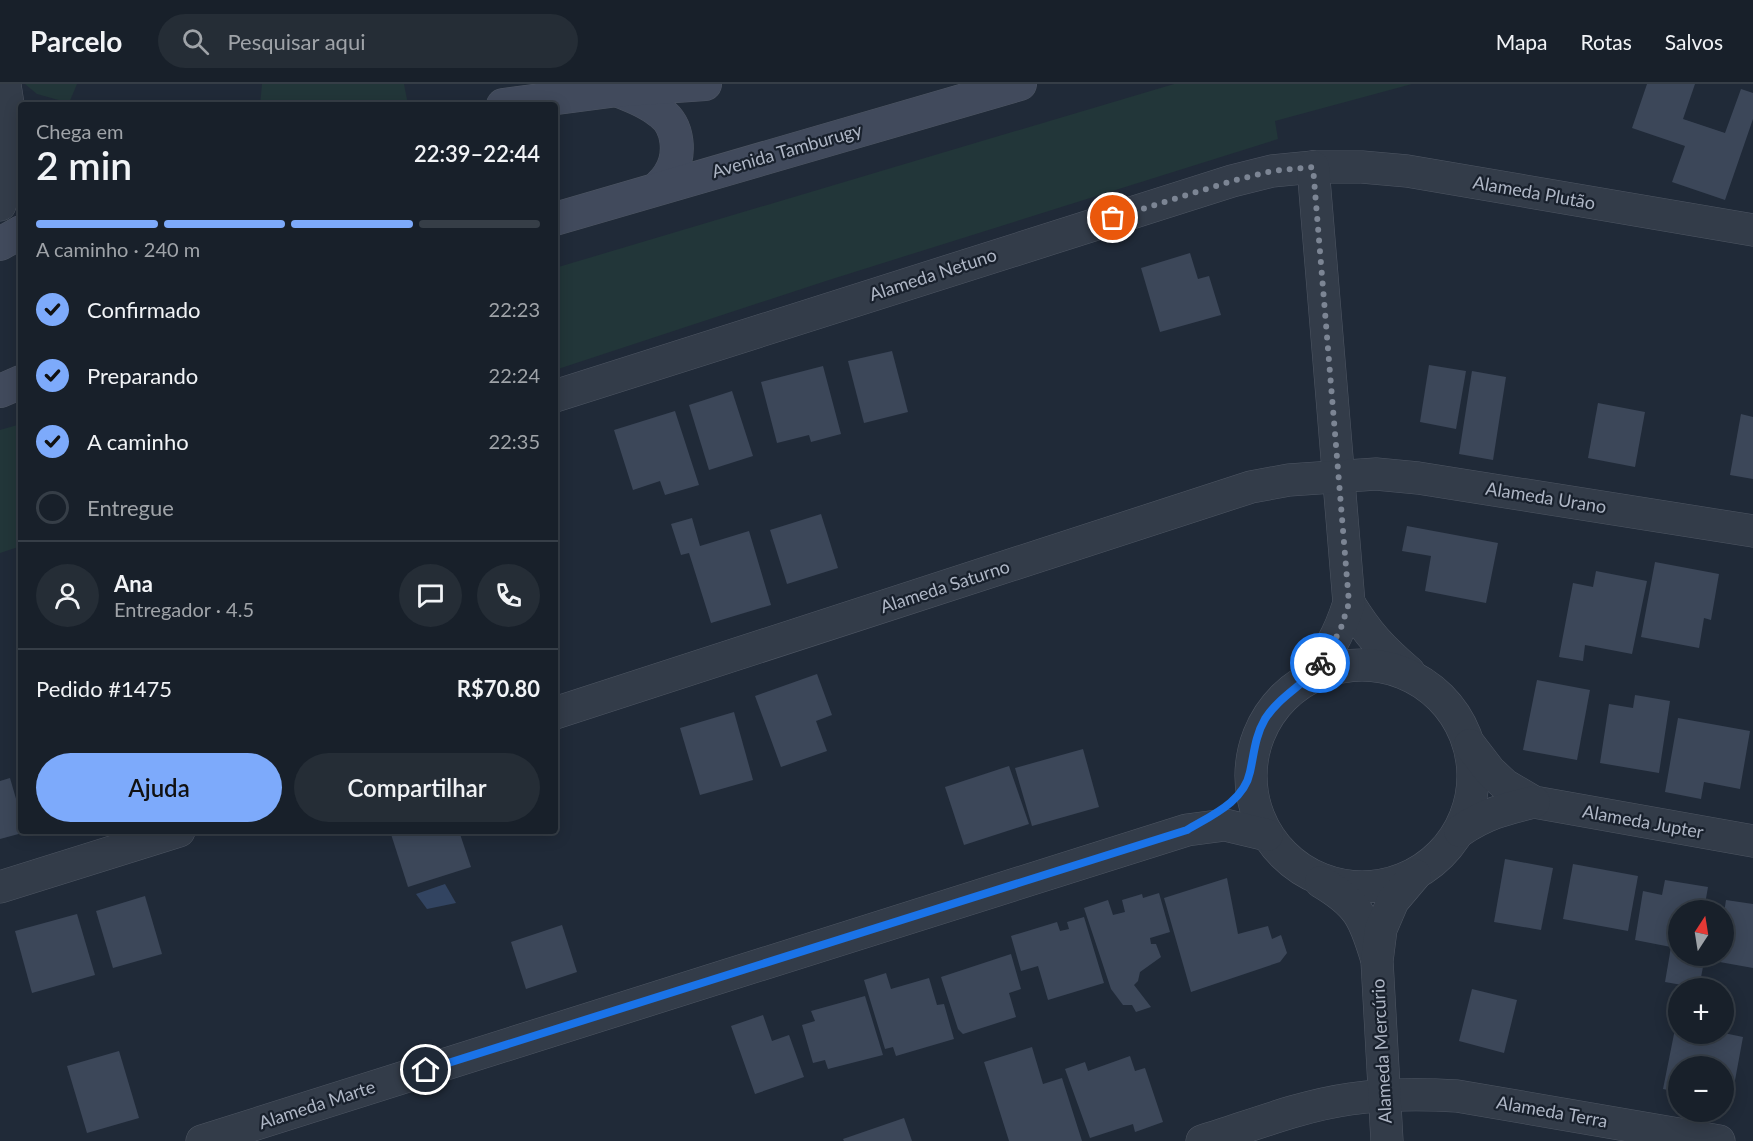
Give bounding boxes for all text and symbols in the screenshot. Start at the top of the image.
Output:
search box [158,14,578,68]
text: Parcelo [30,24,122,58]
icon: search [179,25,212,58]
text: Pesquisar aqui [227,28,365,55]
text: Mapa [1496,29,1548,54]
text: Rotas [1581,29,1632,54]
text: Salvos [1665,29,1723,54]
street label: Avenida Tamburugy [709,118,865,182]
text: Chega em [36,119,124,143]
text: 22:39–22:44 [414,140,540,167]
text: 2 min [36,142,132,188]
street label: Alameda Plutão [1471,170,1597,214]
pin [1087,192,1138,243]
icon: bag [1096,201,1129,234]
text: A caminho · 240 m [36,237,200,261]
street label: Alameda Netuno [866,243,999,305]
icon: check [36,293,69,326]
text: Confirmado [87,296,200,323]
text: 22:23 [489,297,540,321]
icon: check [36,359,69,392]
text: Preparando [87,362,198,389]
text: 22:24 [489,363,540,387]
icon: check [36,425,69,458]
text: A caminho [87,428,189,455]
text: 22:35 [489,429,540,453]
street label: Alameda Urano [1484,477,1608,517]
text: Entregue [87,494,174,521]
street label: Alameda Saturno [877,555,1012,617]
button: person [36,564,99,627]
button: chat [399,564,462,627]
button: phone [477,564,540,627]
text: Ana [114,570,153,597]
text: Entregador · 4.5 [114,597,254,621]
courier [1290,633,1350,693]
icon: bike [1304,647,1337,680]
text: Pedido #1475 [36,675,172,702]
text: R$70.80 [457,675,540,702]
button: Ajuda [36,753,282,822]
button: Compartilhar [294,753,540,822]
street label: Alameda Jupter [1581,800,1706,843]
north arrow [1668,900,1734,966]
map controls [1668,900,1734,1122]
street label: Alameda Mercúrio [1366,978,1396,1124]
button: + [1668,978,1734,1044]
pin [400,1044,451,1095]
icon: home [409,1053,442,1086]
button: − [1668,1056,1734,1122]
street label: Alameda Marte [256,1075,378,1133]
street label: Alameda Terra [1495,1090,1610,1132]

